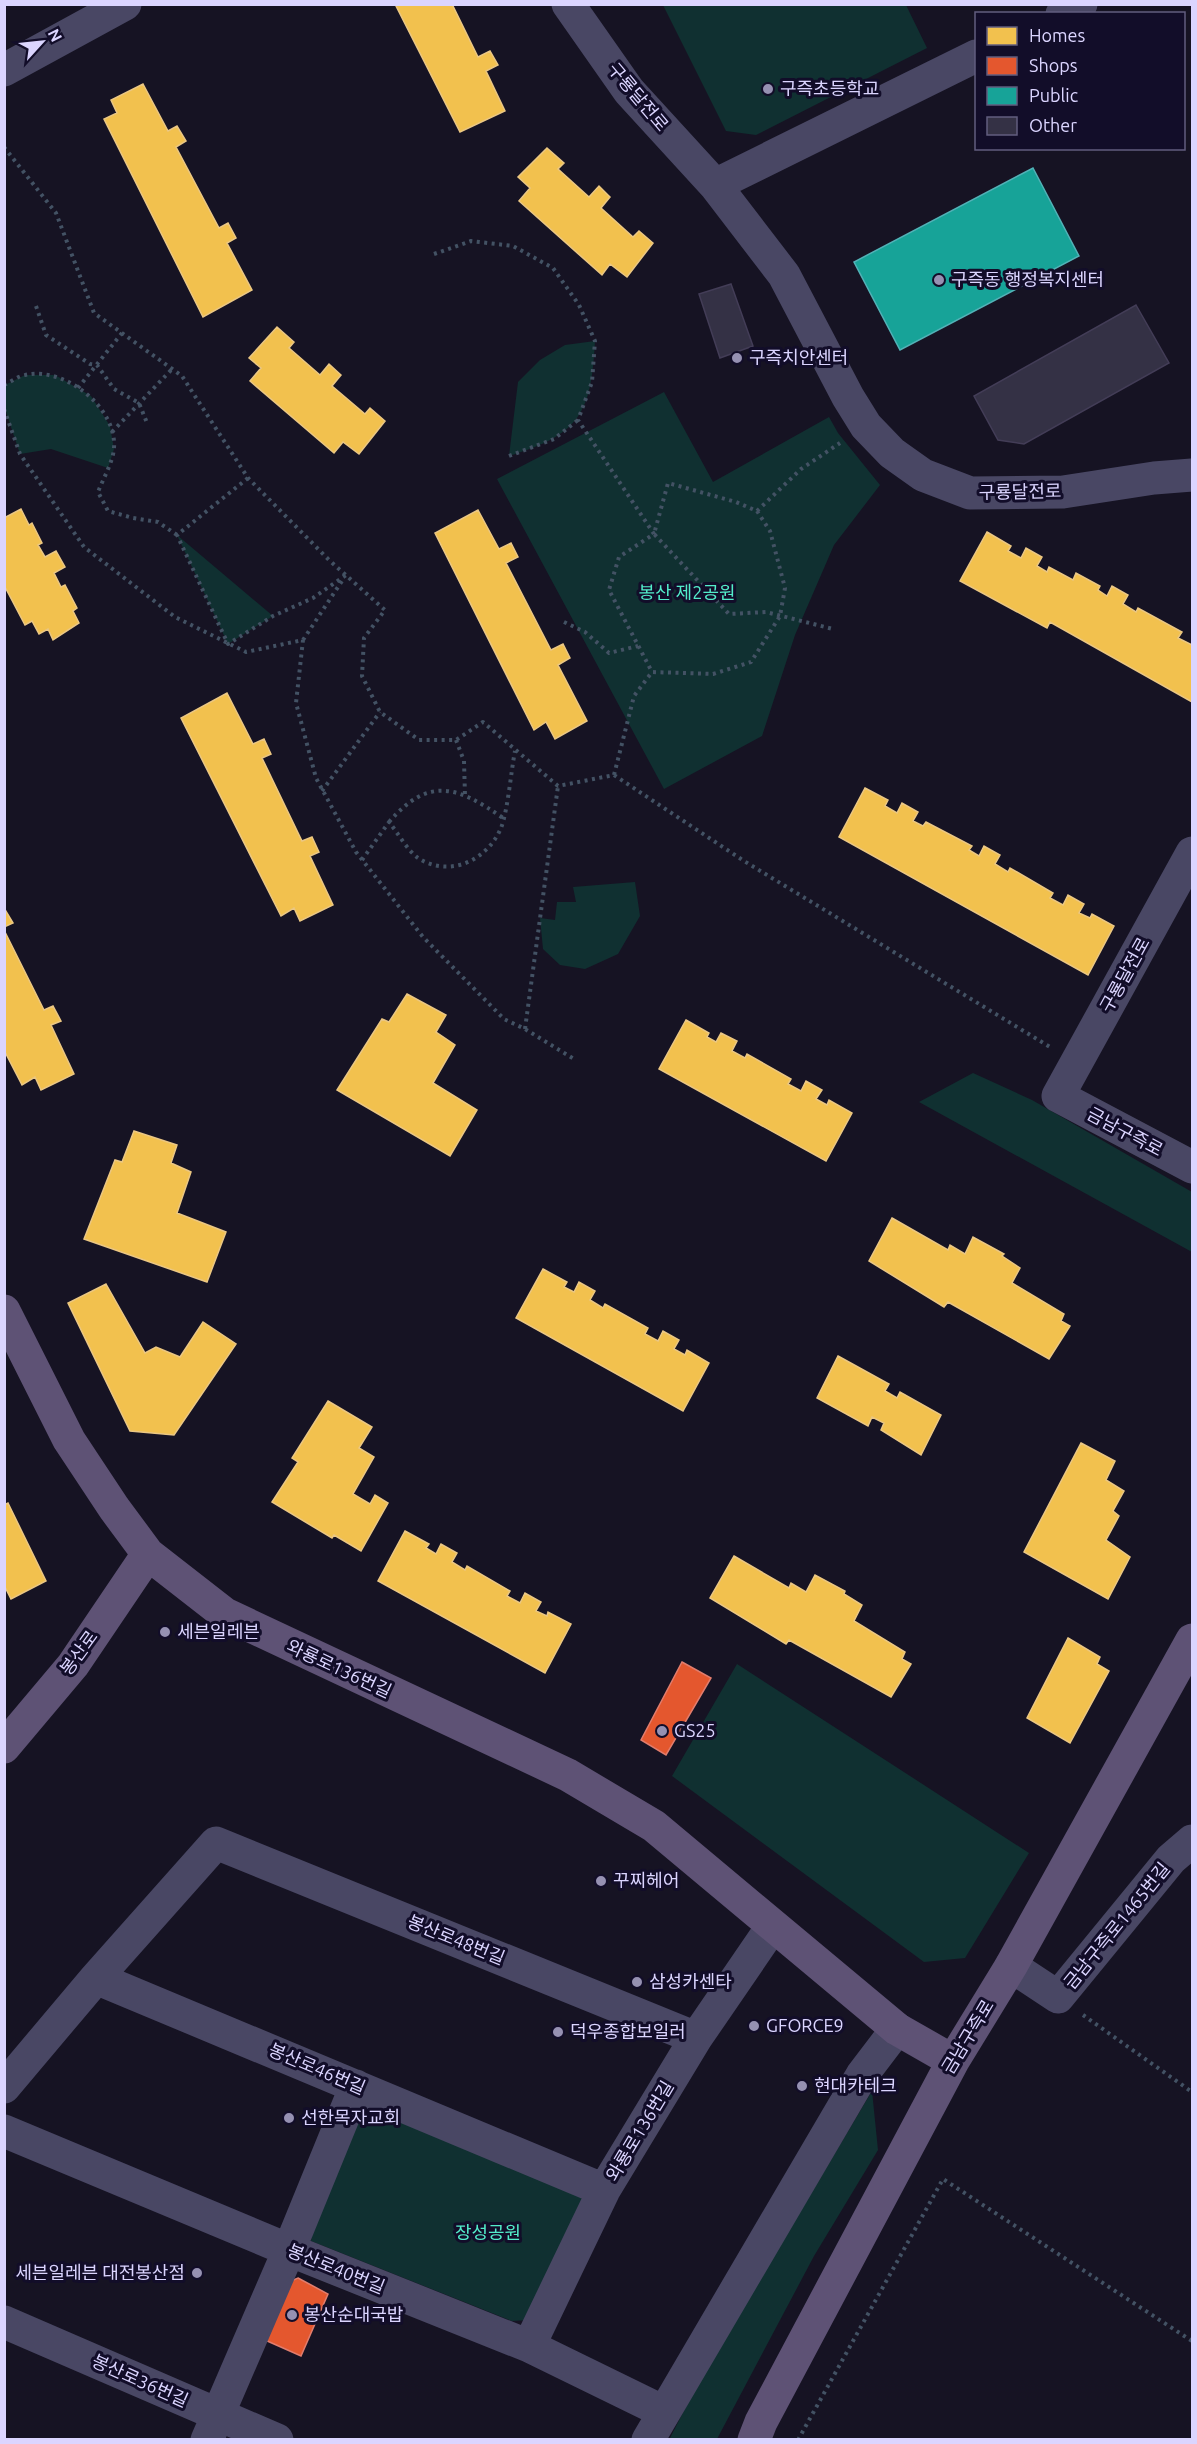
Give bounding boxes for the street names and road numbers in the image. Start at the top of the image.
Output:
street label: 구룡달전로 [604,58,673,135]
street label: 구룡달전로 [978,480,1062,502]
street label: 구룡달전로 [1095,933,1153,1016]
street label: 금남구즉로 [1084,1103,1167,1159]
street label: 봉산로 [55,1626,101,1678]
street label: 와룡로136번길 [284,1635,395,1701]
street label: 금남구즉로1465번길 [1059,1858,1173,1992]
street label: 봉산로48번길 [405,1910,508,1968]
street label: 금남구즉로 [937,1996,997,2077]
street label: 봉산로46번길 [266,2039,369,2097]
street label: 와룡로136번길 [601,2077,677,2184]
street label: 봉산로40번길 [285,2239,388,2297]
street label: 봉산로36번길 [89,2350,192,2410]

